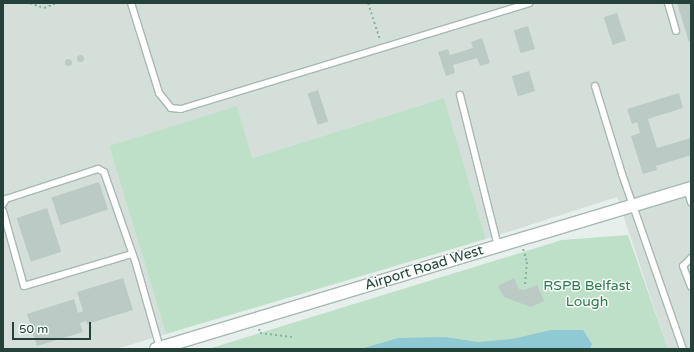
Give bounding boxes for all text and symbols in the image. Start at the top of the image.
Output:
street label: Airport Road West [363,242,485,294]
park label: RSPB Belfast Lough [543,278,631,310]
scale bar [14,314,93,340]
text: 50 m [19,322,48,336]

